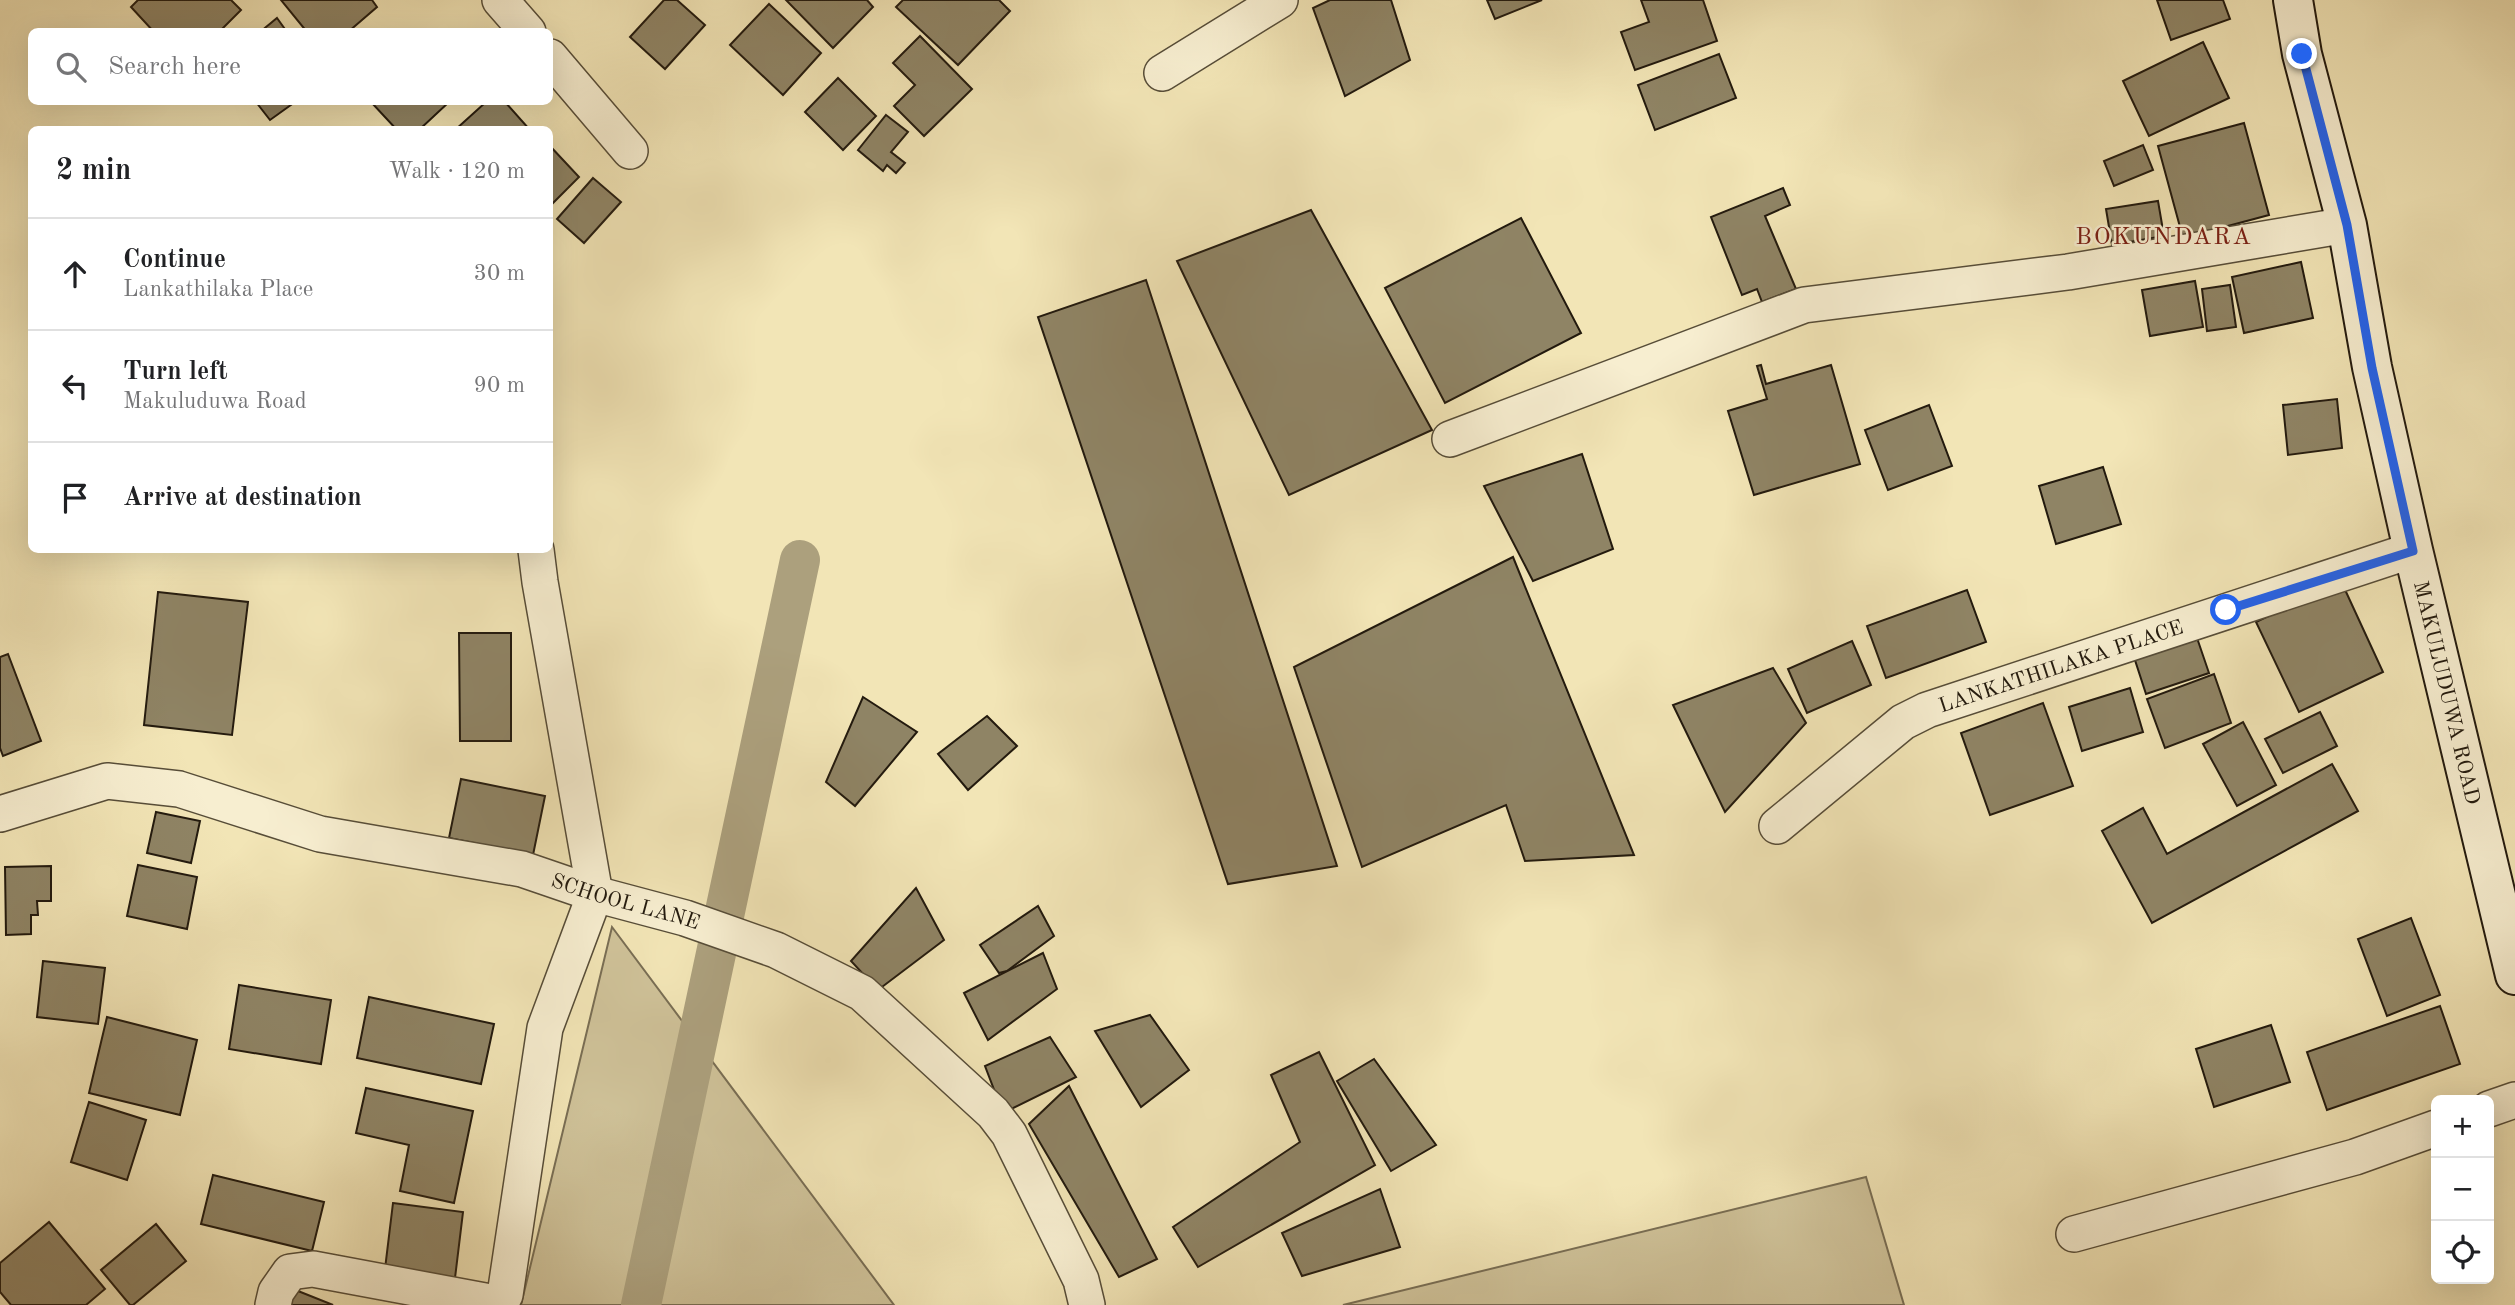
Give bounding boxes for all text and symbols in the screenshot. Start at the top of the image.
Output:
search box [28,28,553,105]
route end [2286,38,2317,69]
icon: search [52,48,90,86]
text: Search here [108,54,241,80]
text: 2 min [56,156,131,186]
text: Walk · 120 m [389,160,525,183]
district label: BOKUNDARA [2075,226,2253,250]
text: Continue [123,247,226,273]
icon: ahead [56,255,94,293]
text: 30 m [474,262,525,285]
text: Lankathilaka Place [123,278,313,301]
text: Turn left [123,359,228,385]
icon: left [56,367,94,405]
text: 90 m [474,374,525,397]
text: Makuluduwa Road [123,390,307,413]
icon: arrive [56,479,94,517]
text: Arrive at destination [123,485,362,511]
street label: MAKULUDUWA ROAD [2409,579,2483,807]
route start [2210,594,2241,625]
street label: LANKATHILAKA PLACE [1936,617,2186,717]
street label: SCHOOL LANE [548,871,702,934]
map controls [2431,1095,2494,1284]
button: + [2431,1095,2494,1158]
button: − [2431,1158,2494,1221]
button: locate [2431,1221,2494,1284]

